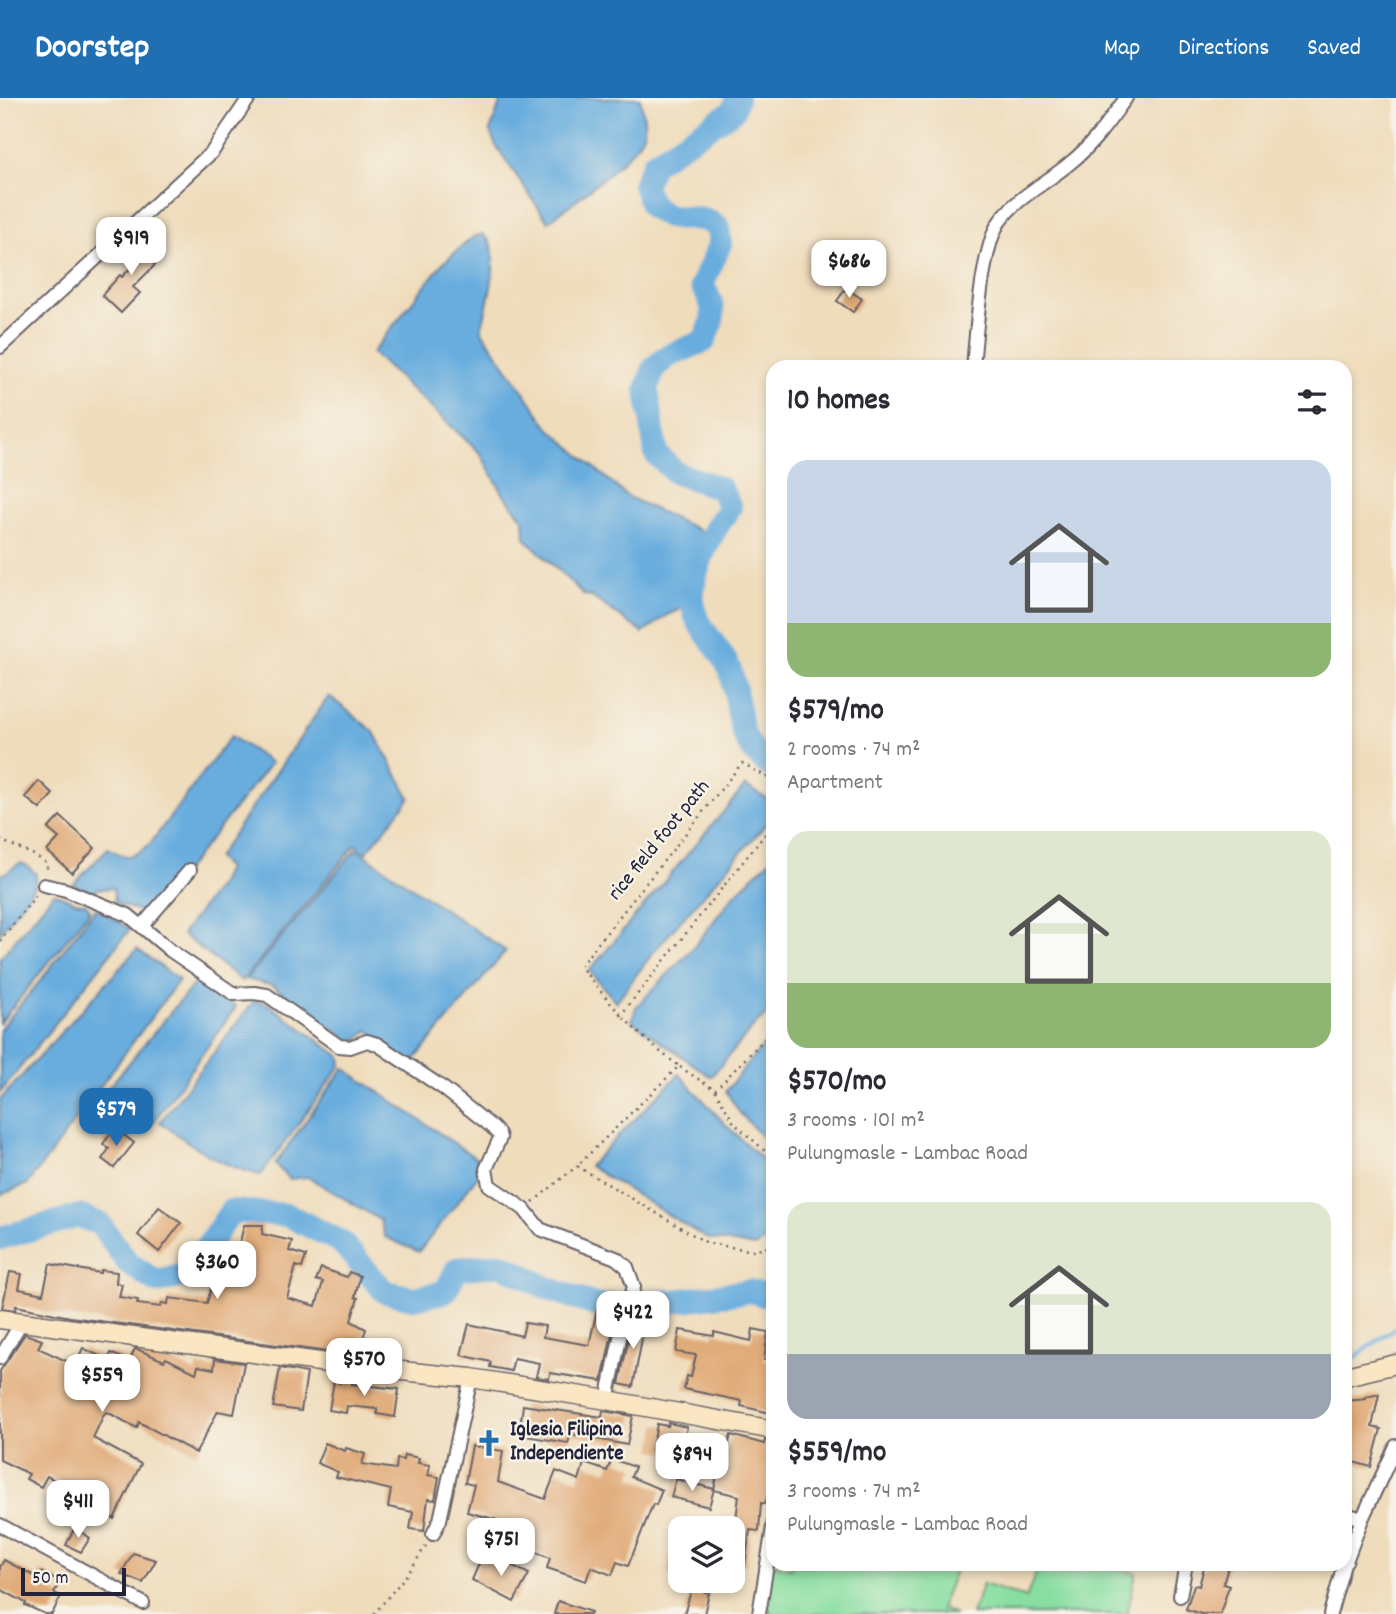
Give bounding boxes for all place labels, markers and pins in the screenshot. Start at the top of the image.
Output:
pin: $919 [90,218,172,277]
pin: $686 [808,240,890,300]
pin: $579 [75,1088,157,1148]
pin: $360 [176,1242,258,1301]
pin: $422 [592,1292,674,1351]
pin: $570 [323,1338,405,1398]
pin: $559 [61,1354,143,1414]
place label: Iglesia Filipina Independiente [510,1416,624,1470]
church icon: Iglesia Filipina Independiente [474,1428,504,1458]
pin: $894 [651,1434,733,1493]
pin: $411 [37,1480,119,1540]
pin: $751 [460,1518,542,1578]

